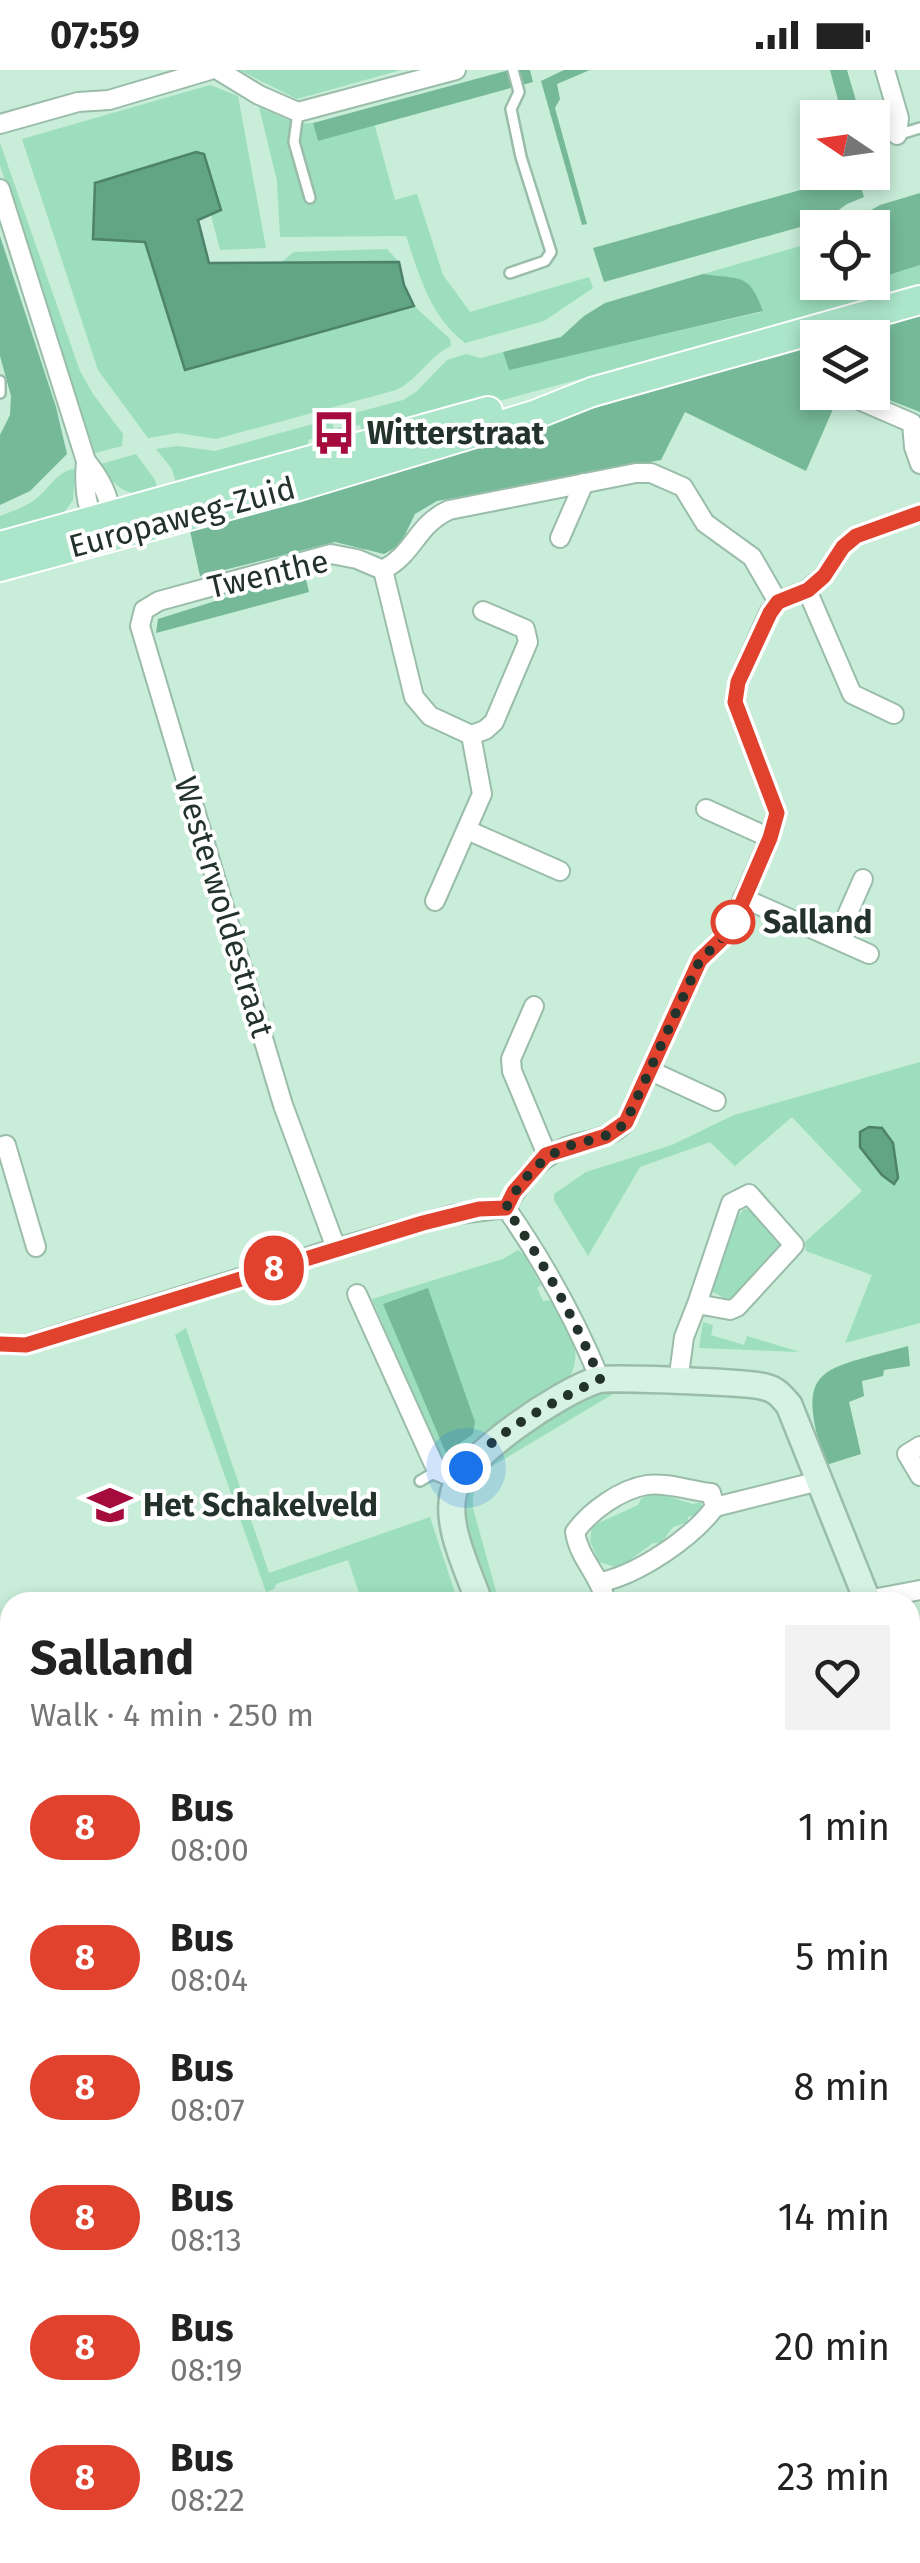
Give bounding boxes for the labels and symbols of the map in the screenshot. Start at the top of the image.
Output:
north arrow [800,100,890,190]
bus stop icon: Witterstraat [310,409,358,457]
place label: Witterstraat [367,414,545,452]
street label: Europaweg-Zuid [65,469,299,565]
street label: Twenthe [204,542,332,606]
street label: Westerwoldestraat [166,772,282,1042]
marker: Salland [712,901,754,943]
place label: Salland [763,903,873,941]
line badge: 8 [242,1236,306,1300]
your location [441,1443,491,1493]
school or university icon: Het Schakelveld [86,1481,134,1529]
place label: Het Schakelveld [143,1486,378,1524]

